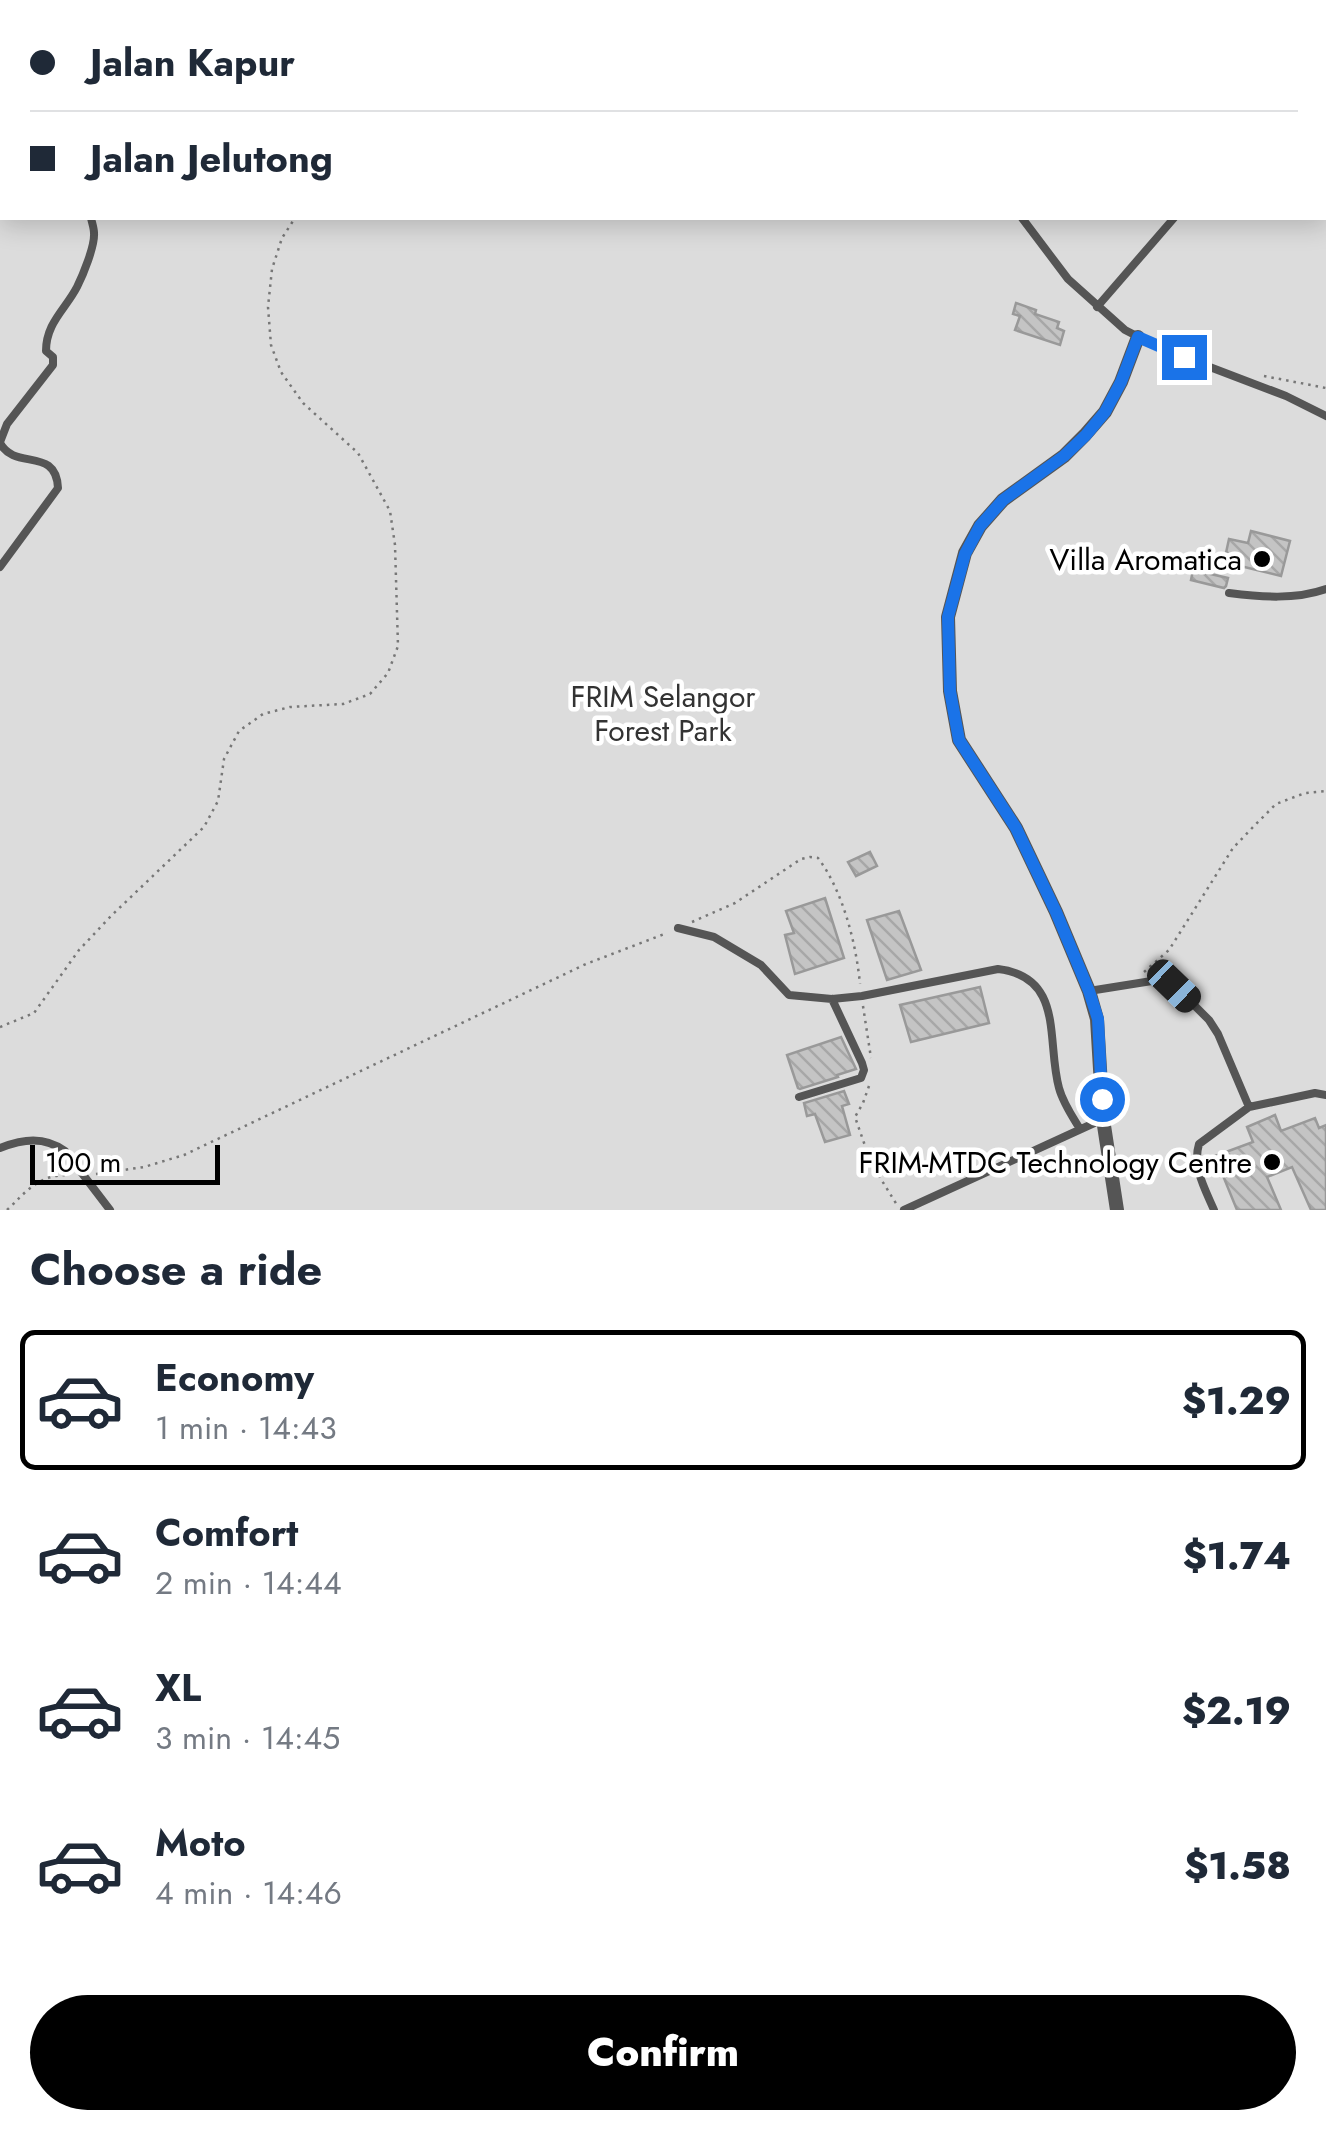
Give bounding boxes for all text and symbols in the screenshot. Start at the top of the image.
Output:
text: Jalan Kapur [90,35,295,90]
text: Jalan Jelutong [90,131,333,186]
route end [1162,335,1207,380]
place label: Villa Aromatica [1050,538,1242,581]
marker: Villa Aromatica [1251,548,1273,570]
park label: FRIM Selangor Forest Park [570,675,756,752]
car [1142,954,1206,1018]
route start [1080,1077,1125,1122]
scale bar [30,1140,220,1184]
place label: FRIM-MTDC Technology Centre [859,1141,1252,1184]
text: 100 m [45,1142,121,1183]
marker: FRIM-MTDC Technology Centre [1261,1151,1283,1173]
text: Choose a ride [30,1237,322,1302]
text: Economy [155,1350,314,1405]
icon: car [35,1355,125,1445]
text: $1.29 [1182,1373,1291,1428]
text: 1 min · 14:43 [155,1405,337,1451]
text: Comfort [155,1505,298,1560]
icon: car [35,1510,125,1600]
text: $1.74 [1183,1528,1291,1583]
text: 2 min · 14:44 [155,1560,342,1606]
text: XL [155,1660,201,1715]
icon: car [35,1665,125,1755]
text: $2.19 [1182,1683,1291,1738]
text: 3 min · 14:45 [155,1715,340,1761]
text: Moto [155,1815,246,1870]
icon: car [35,1820,125,1910]
text: $1.58 [1184,1838,1291,1893]
text: 4 min · 14:46 [155,1870,342,1916]
button: Confirm [30,1995,1296,2110]

